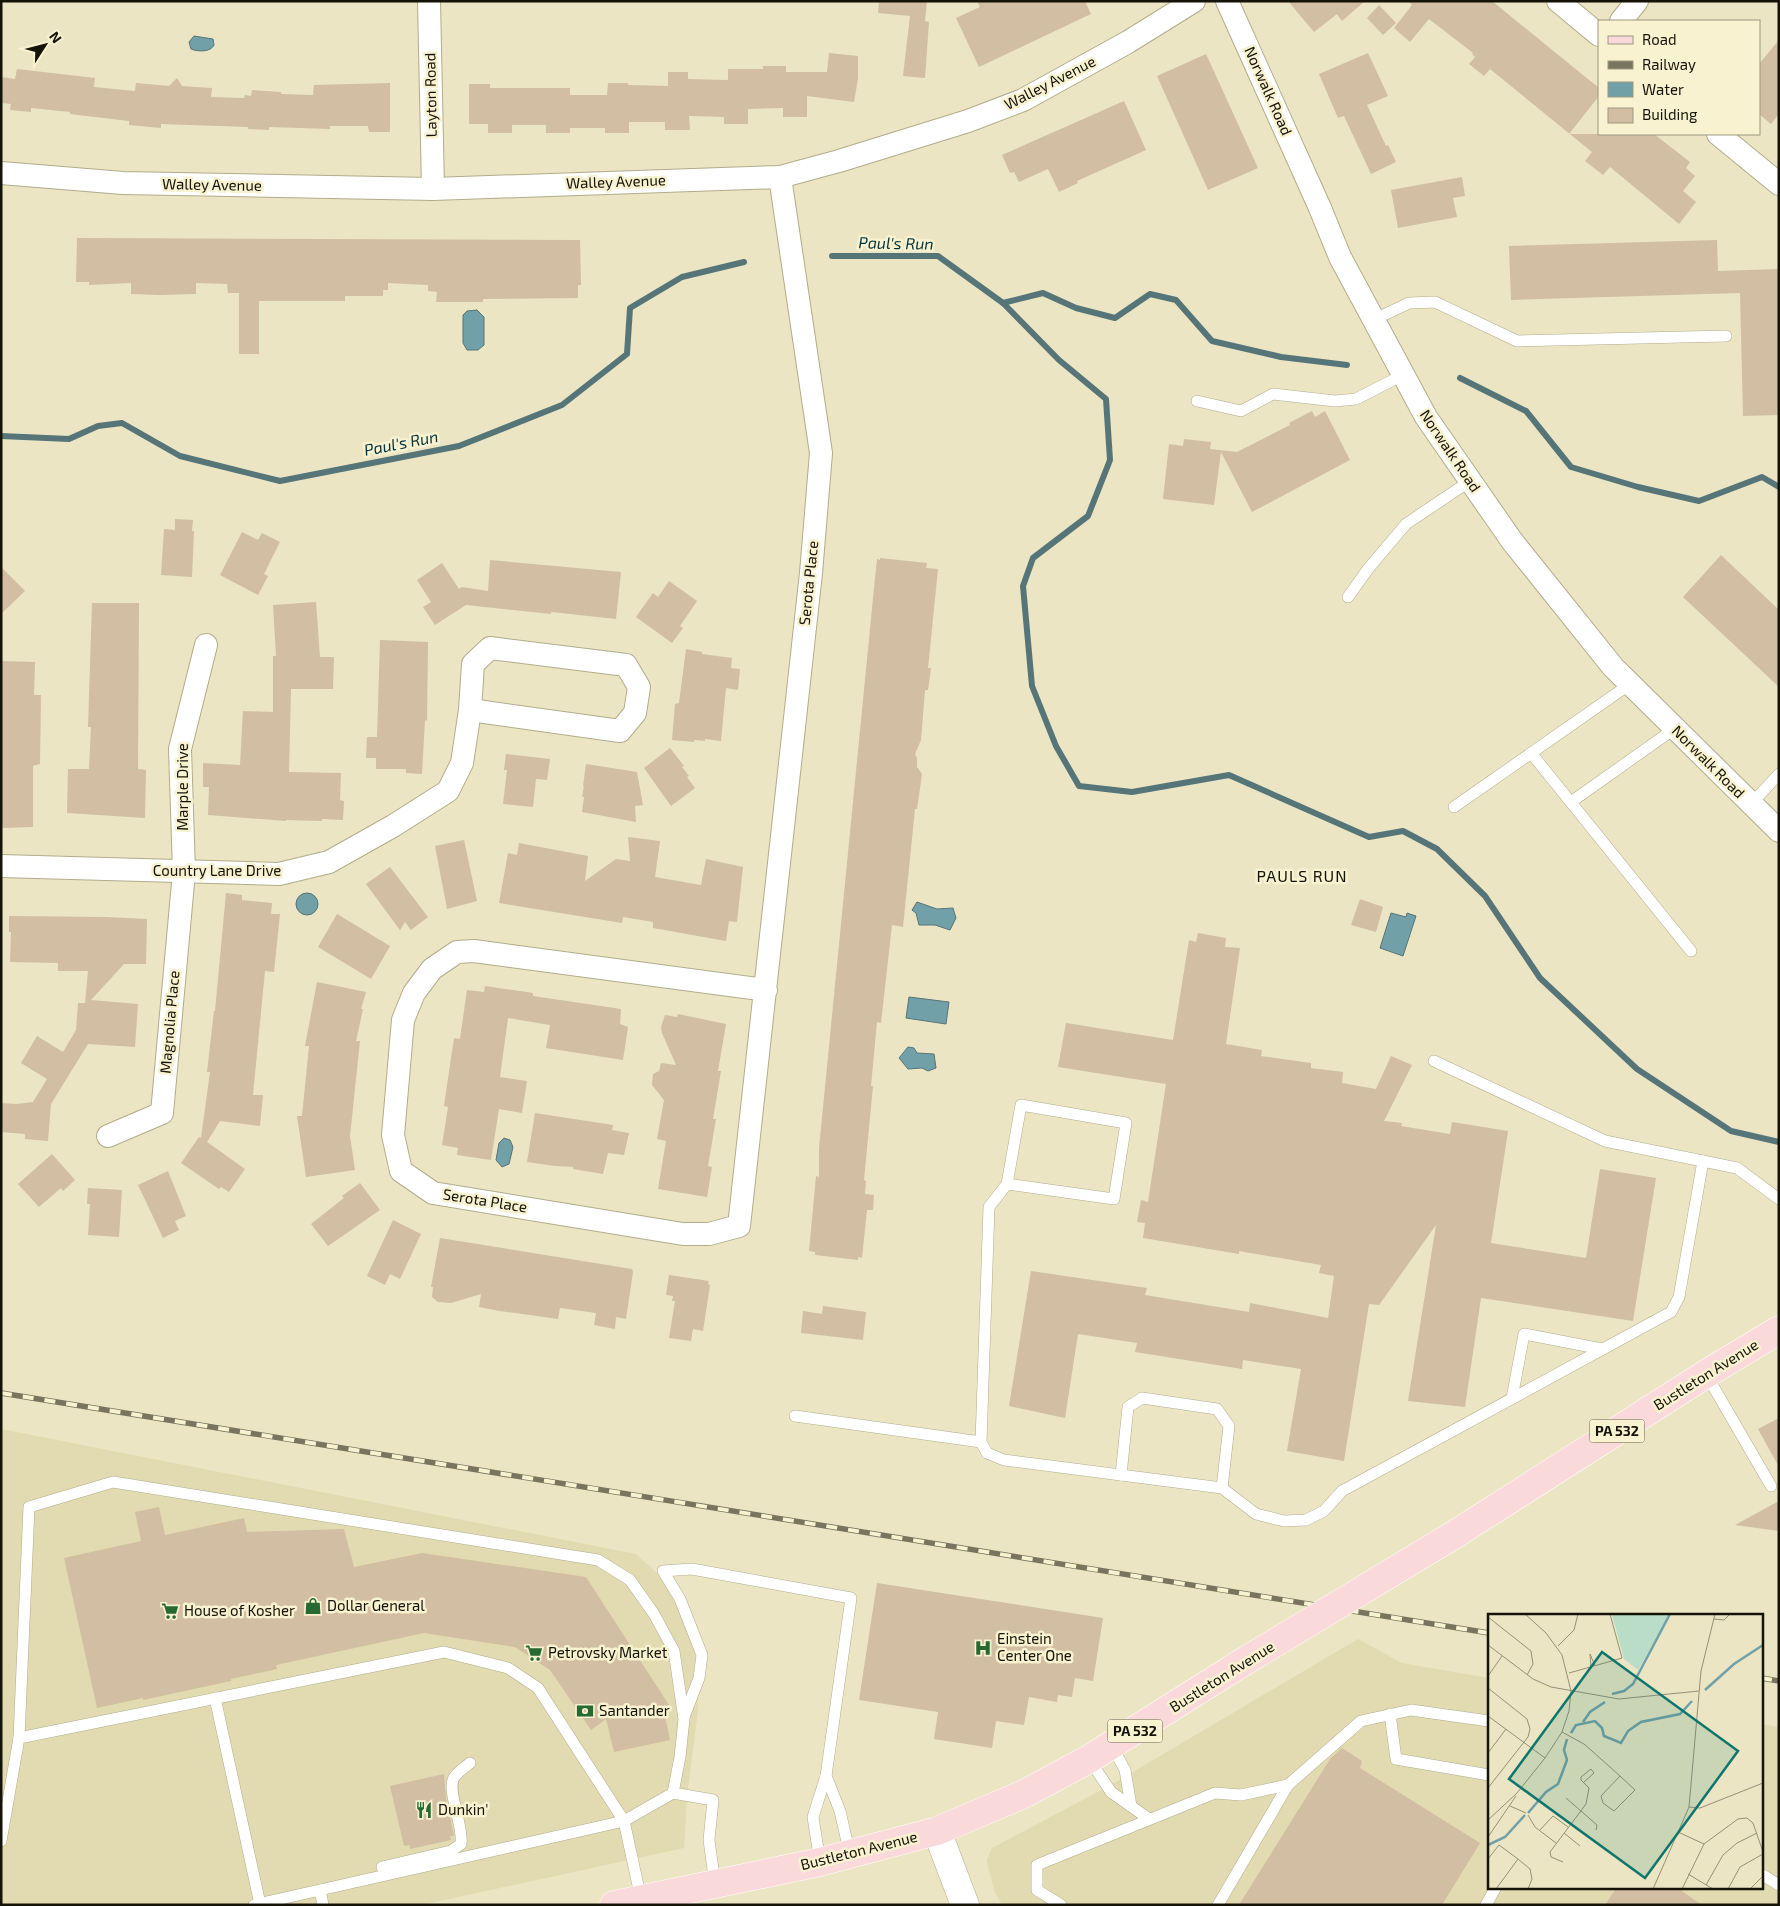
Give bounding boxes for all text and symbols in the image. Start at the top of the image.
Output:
north arrow [20,20,70,70]
legend [1598,20,1760,135]
text: N [46,28,66,46]
text: Road [1642,30,1677,48]
street label: Norwalk Road [1241,43,1297,138]
street label: Walley Avenue [1001,51,1098,113]
street label: Layton Road [420,52,440,138]
text: Railway [1642,55,1696,73]
text: Water [1642,80,1684,98]
text: Building [1642,105,1698,123]
street label: Walley Avenue [566,170,666,192]
street label: Walley Avenue [162,174,262,194]
water label: Paul's Run [858,232,934,253]
street label: Norwalk Road [1417,406,1485,495]
water label: Paul's Run [362,426,440,459]
street label: Serota Place [795,540,821,626]
street label: Norwalk Road [1669,721,1749,801]
street label: Marple Drive [173,743,191,831]
street label: Country Lane Drive [153,861,281,879]
district label: PAULS RUN [1256,866,1348,885]
street label: Magnolia Place [156,970,182,1074]
street label: Serota Place [442,1184,528,1216]
street label: Bustleton Avenue [1650,1335,1761,1414]
road number: PA 532 [1590,1420,1644,1442]
shop icon: Dollar General [303,1596,323,1616]
place label: Dollar General [327,1596,425,1614]
supermarket icon: House of Kosher [160,1601,180,1621]
place label: House of Kosher [184,1601,295,1619]
inset map [1488,1614,1762,1888]
place label: Einstein Center One [997,1629,1072,1664]
street label: Bustleton Avenue [1166,1637,1277,1716]
hospital icon: Einstein Center One [973,1638,993,1658]
supermarket icon: Petrovsky Market [524,1643,544,1663]
place label: Petrovsky Market [548,1643,668,1661]
bank icon: Santander [575,1701,595,1721]
place label: Santander [599,1701,670,1719]
road number: PA 532 [1108,1720,1162,1742]
restaurant icon: Dunkin' [414,1800,434,1820]
place label: Dunkin' [438,1800,488,1818]
street label: Bustleton Avenue [798,1827,919,1873]

